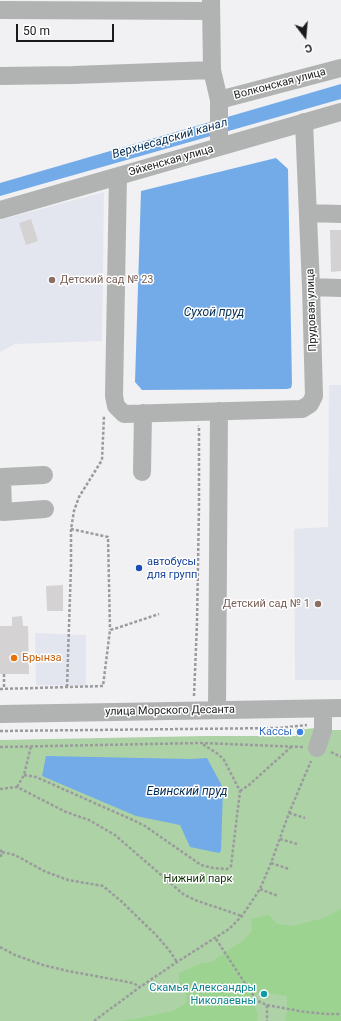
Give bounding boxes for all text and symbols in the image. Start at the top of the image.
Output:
scale bar [18,16,116,42]
north arrow [285,16,325,56]
text: 50 m [23,24,50,38]
text: С [303,41,314,55]
street label: Волконская улица [233,65,327,103]
water label: Верхнесадский канал [111,116,229,162]
street label: Эйхенская улица [127,143,215,179]
street label: Прудовая улица [304,268,320,352]
place label: Детский сад № 23 [60,273,154,287]
marker: Детский сад № 23 [47,275,57,285]
water label: Сухой пруд [184,306,244,320]
place label: автобусы для групп [147,555,197,581]
marker: автобусы для групп [134,563,144,573]
place label: Детский сад № 1 [223,597,310,611]
marker: Детский сад № 1 [313,599,323,609]
place label: Брынза [22,651,62,665]
marker: Брынза [9,653,19,663]
street label: улица Морского Десанта [105,703,235,719]
place label: Кассы [259,725,292,739]
marker: Кассы [295,727,305,737]
water label: Евинский пруд [147,785,227,799]
park label: Нижний парк [164,872,232,886]
place label: Скамья Александры Николаевны [149,981,256,1007]
marker: Скамья Александры Николаевны [259,989,269,999]

